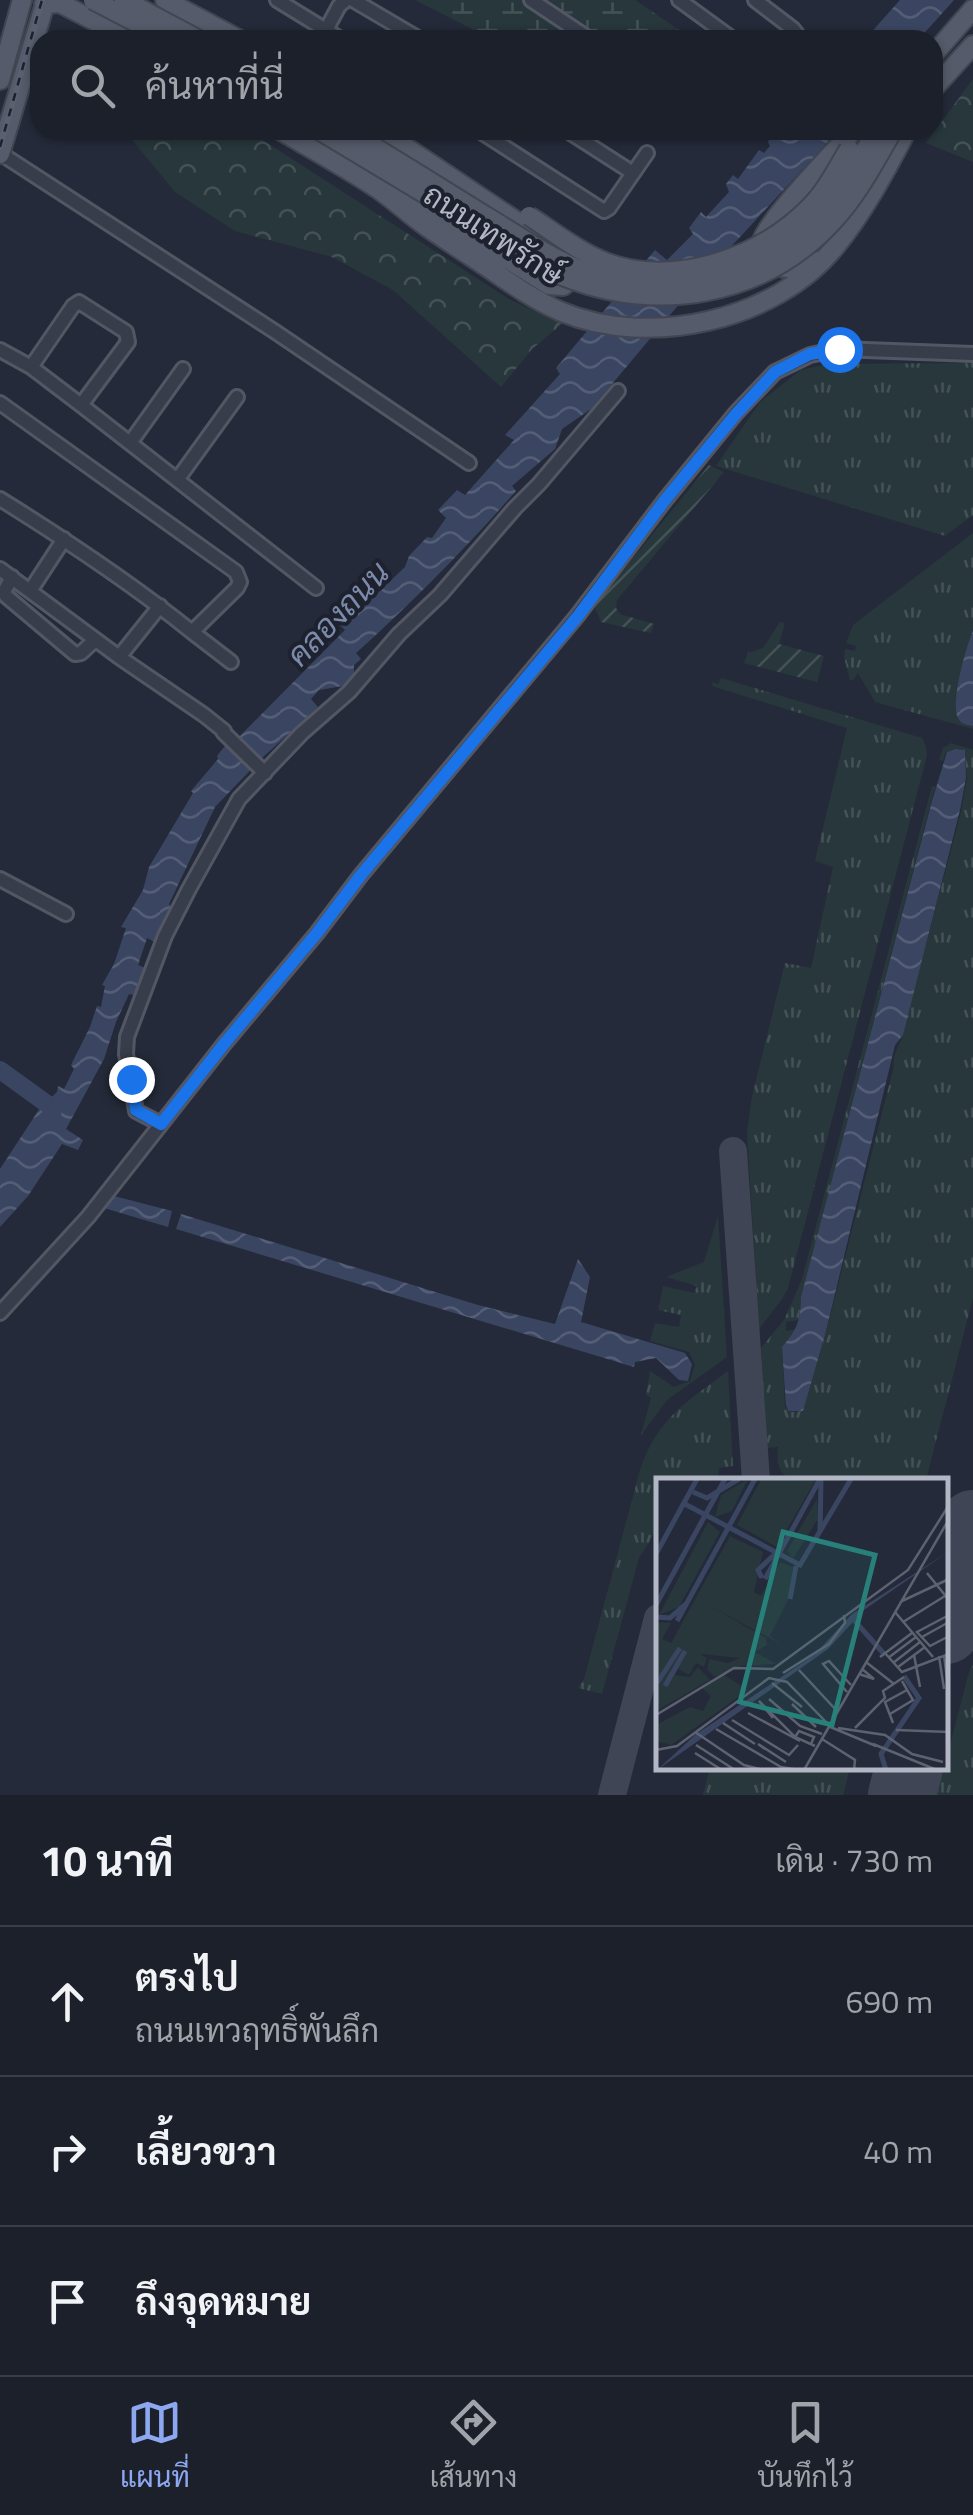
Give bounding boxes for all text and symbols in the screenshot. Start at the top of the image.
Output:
search box [30,30,943,140]
text: ค้นหาที่นี่ [145,56,284,114]
icon: search [65,58,120,113]
street label: ถนนเทพรักษ์ [415,172,573,297]
route start [817,327,863,373]
water label: คลองถนน [275,550,400,677]
route end [109,1057,155,1103]
inset map [656,1478,948,1770]
text: 10 นาที [40,1828,173,1892]
text: เดิน · 730 m [775,1836,933,1884]
text: ตรงไป [135,1948,239,2006]
icon: ahead [40,1974,95,2029]
text: 690 m [845,1977,933,2025]
text: ถนนเทวฤทธิ์พันลึก [135,2006,379,2054]
text: เลี้ยวขวา [135,2122,277,2180]
icon: right [40,2124,95,2179]
text: 40 m [863,2127,933,2175]
text: ถึงจุดหมาย [135,2272,311,2330]
icon: arrive [40,2274,95,2329]
tab: แผนที่ [120,2395,190,2498]
tab: เส้นทาง [430,2395,517,2498]
tab: บันทึกไว้ [757,2395,853,2498]

